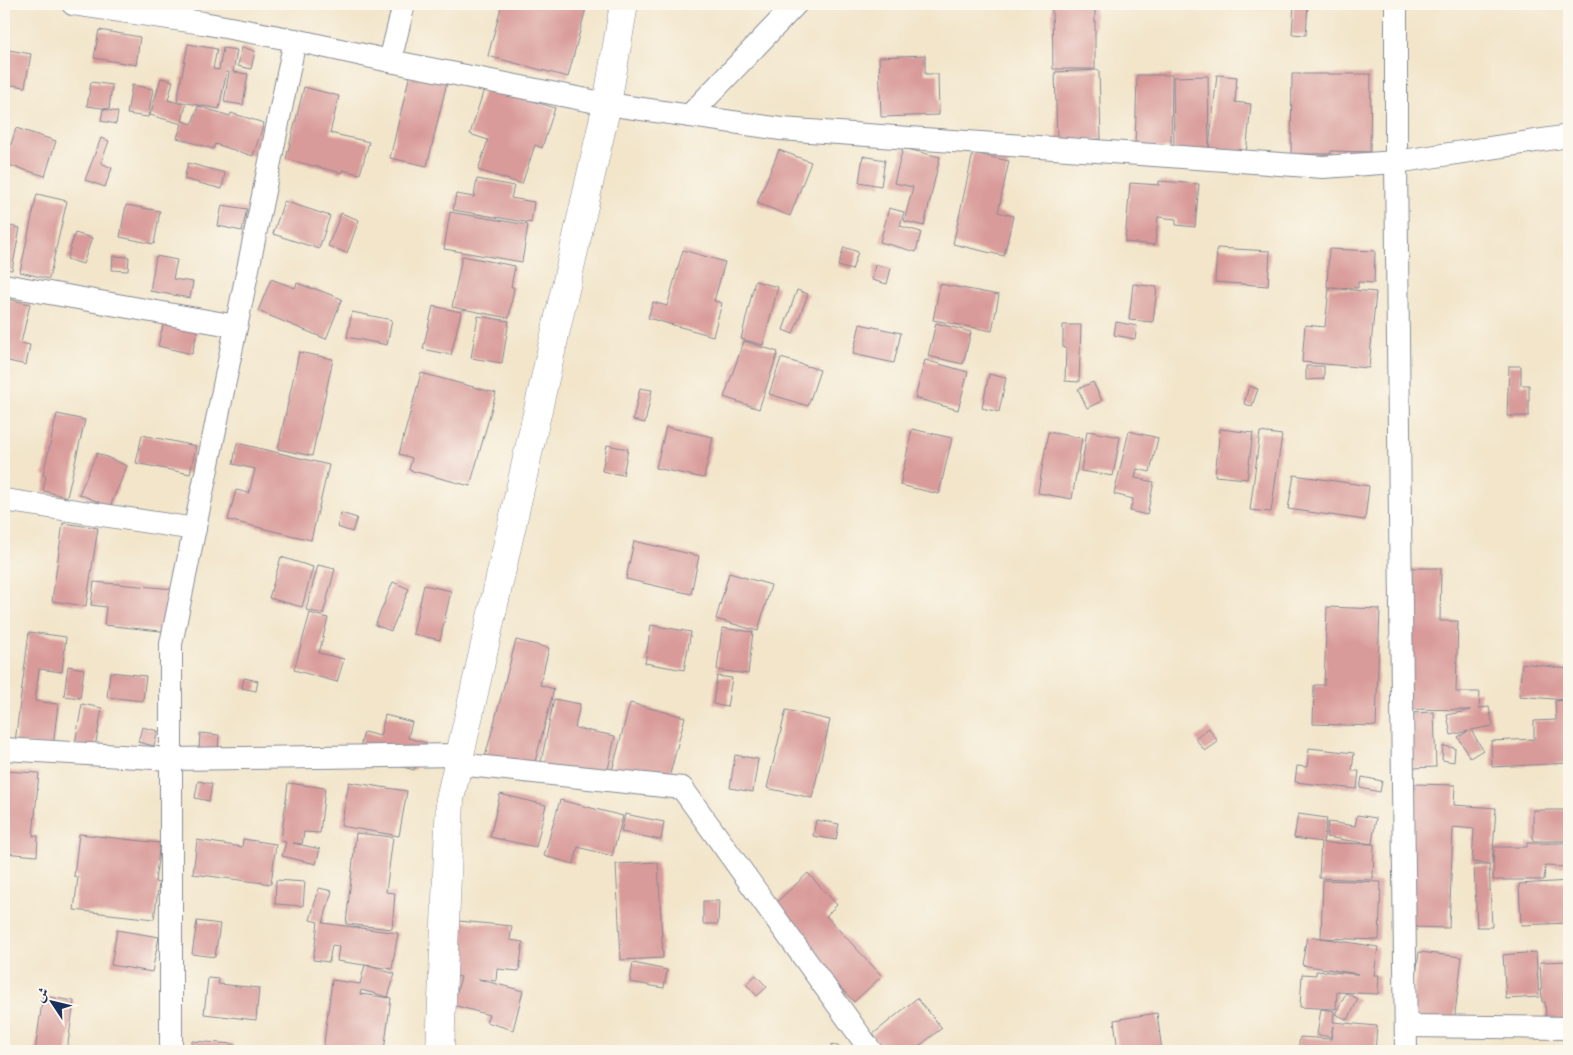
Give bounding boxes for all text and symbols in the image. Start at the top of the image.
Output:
north arrow [28,978,78,1028]
text: ش [31,984,55,1007]

